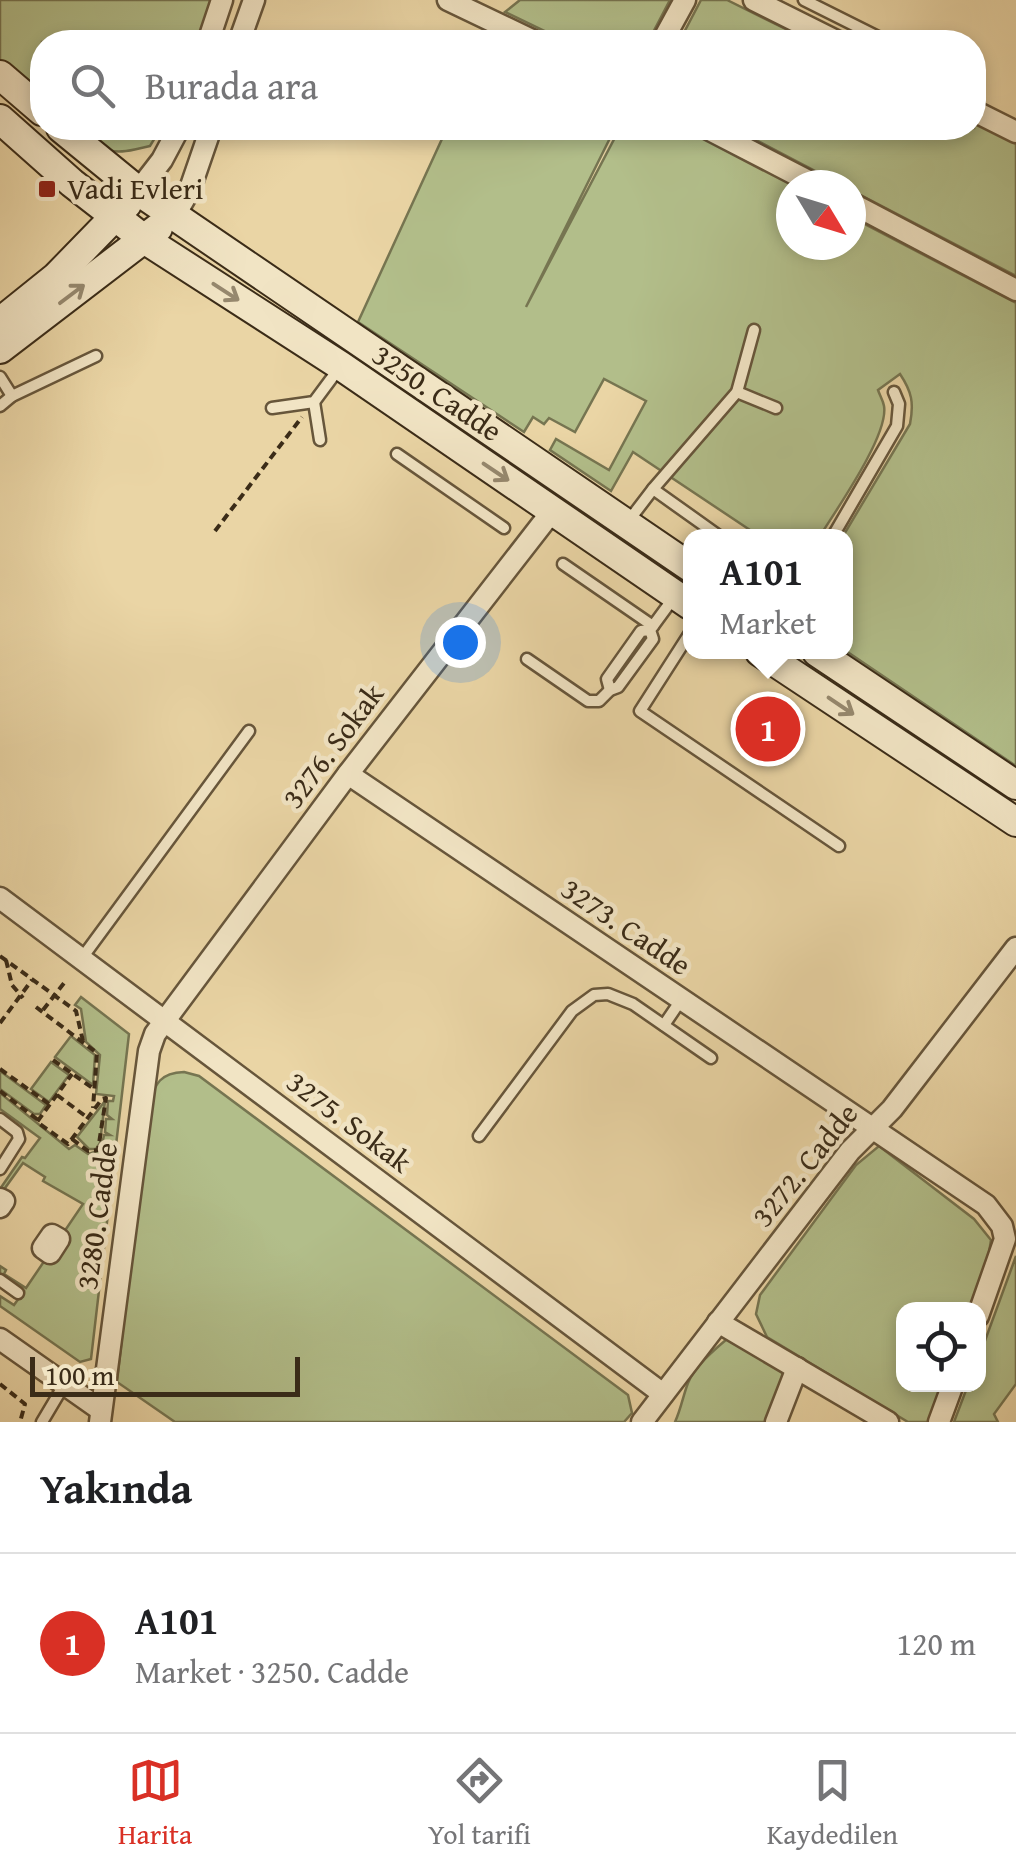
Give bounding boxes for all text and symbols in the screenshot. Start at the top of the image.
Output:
search box [30,30,986,140]
text: Burada ara [145,57,318,113]
icon: search [65,58,120,113]
place label: Vadi Evleri [67,166,204,210]
north arrow [776,170,866,260]
marker: Vadi Evleri [36,178,58,200]
one-way arrow [211,281,240,302]
one-way arrow [58,284,85,305]
street label: 3250. Cadde [364,332,511,452]
one-way arrow [482,462,510,483]
popup [683,529,853,659]
text: A101 [720,543,803,599]
text: Market [720,599,816,646]
your location [435,617,486,668]
street label: 3276. Sokak [271,673,394,817]
pin: 1 [736,692,800,766]
one-way arrow [826,695,854,716]
street label: 3273. Cadde [553,866,700,986]
street label: 3275. Sokak [278,1060,422,1183]
street label: 3272. Cadde [740,1093,868,1236]
street label: 3280. Cadde [64,1139,128,1292]
map controls [896,1302,986,1392]
button: locate [896,1302,986,1392]
scale bar [30,1352,300,1396]
text: 100 m [45,1354,114,1395]
text: Yakında [40,1457,192,1518]
text: A101 [135,1592,218,1648]
text: 1 [64,1620,81,1667]
text: 120 m [897,1620,976,1667]
text: Market · 3250. Cadde [135,1648,409,1695]
tab: Harita [118,1753,192,1854]
tab: Yol tarifi [428,1753,531,1854]
tab: Kaydedilen [767,1753,898,1854]

